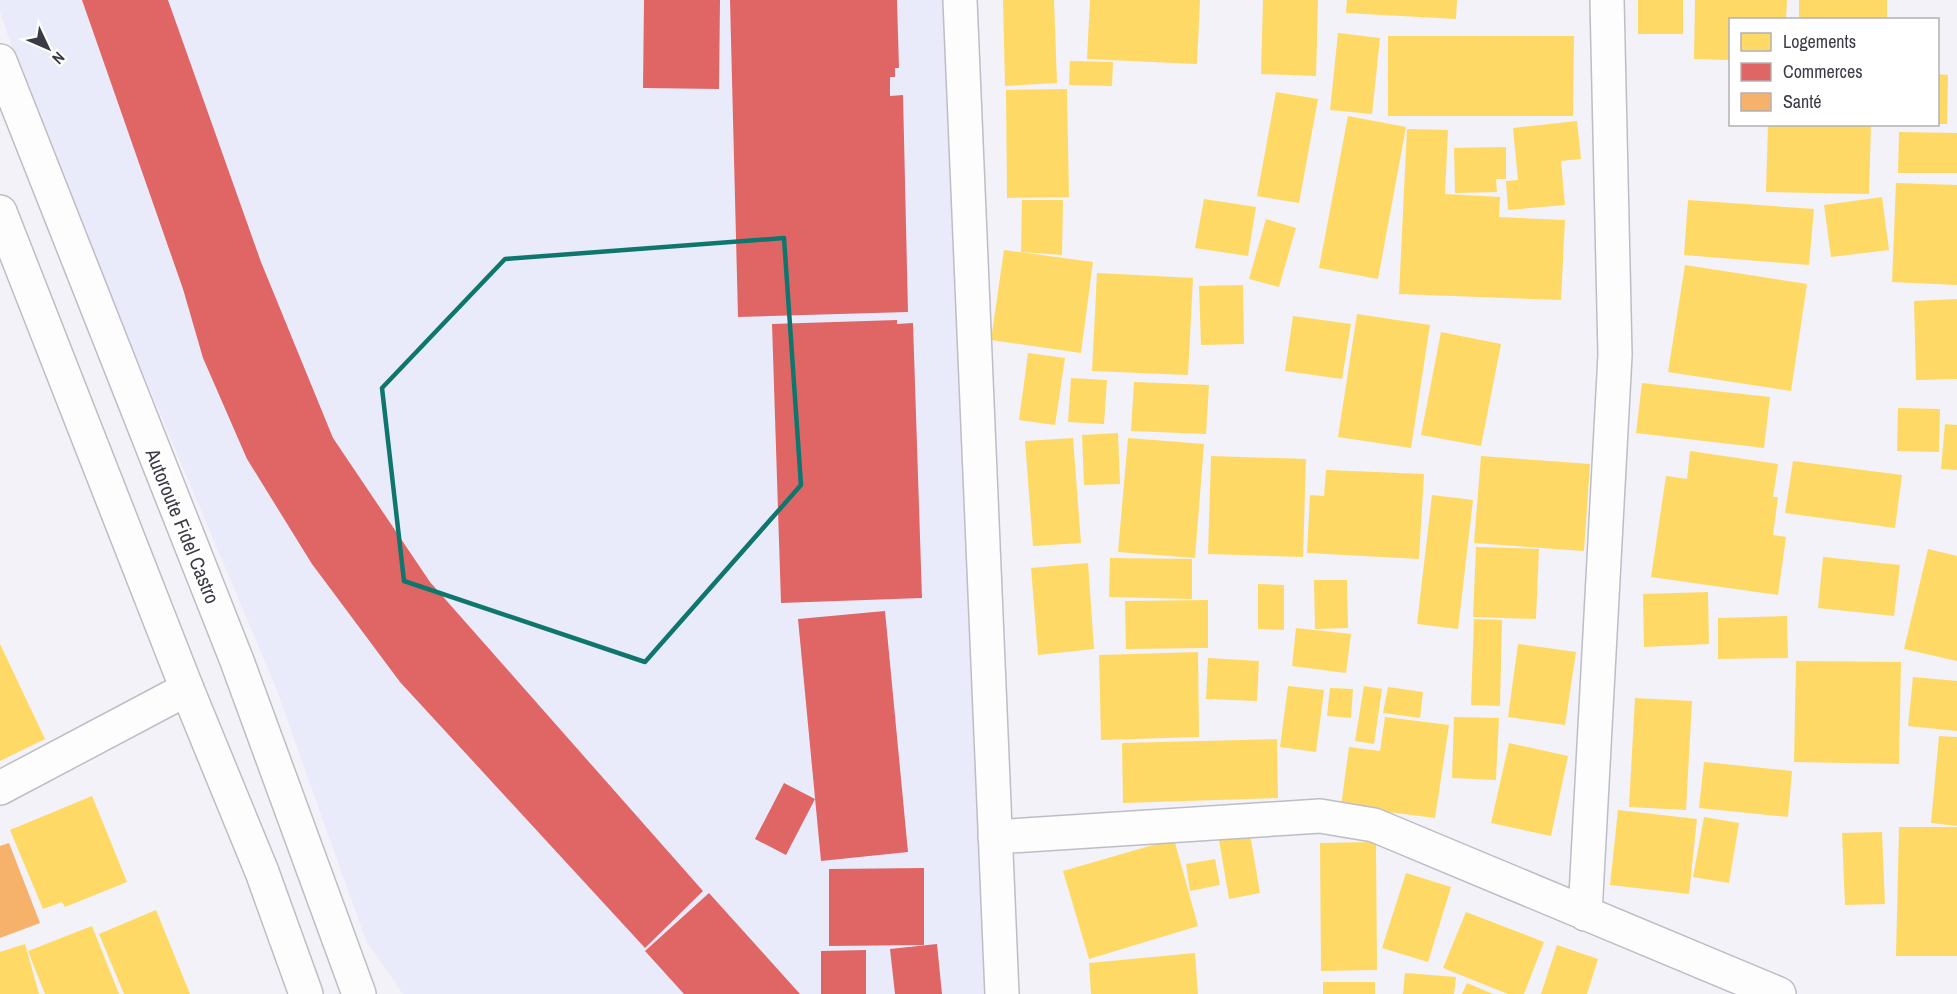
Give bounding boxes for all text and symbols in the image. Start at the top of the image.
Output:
north arrow [18,18,78,78]
legend [1729,18,1939,126]
text: Logements [1783,29,1856,54]
text: N [48,47,70,69]
text: Commerces [1783,59,1863,84]
text: Santé [1783,89,1822,114]
street label: Autoroute Fidel Castro [139,444,226,608]

